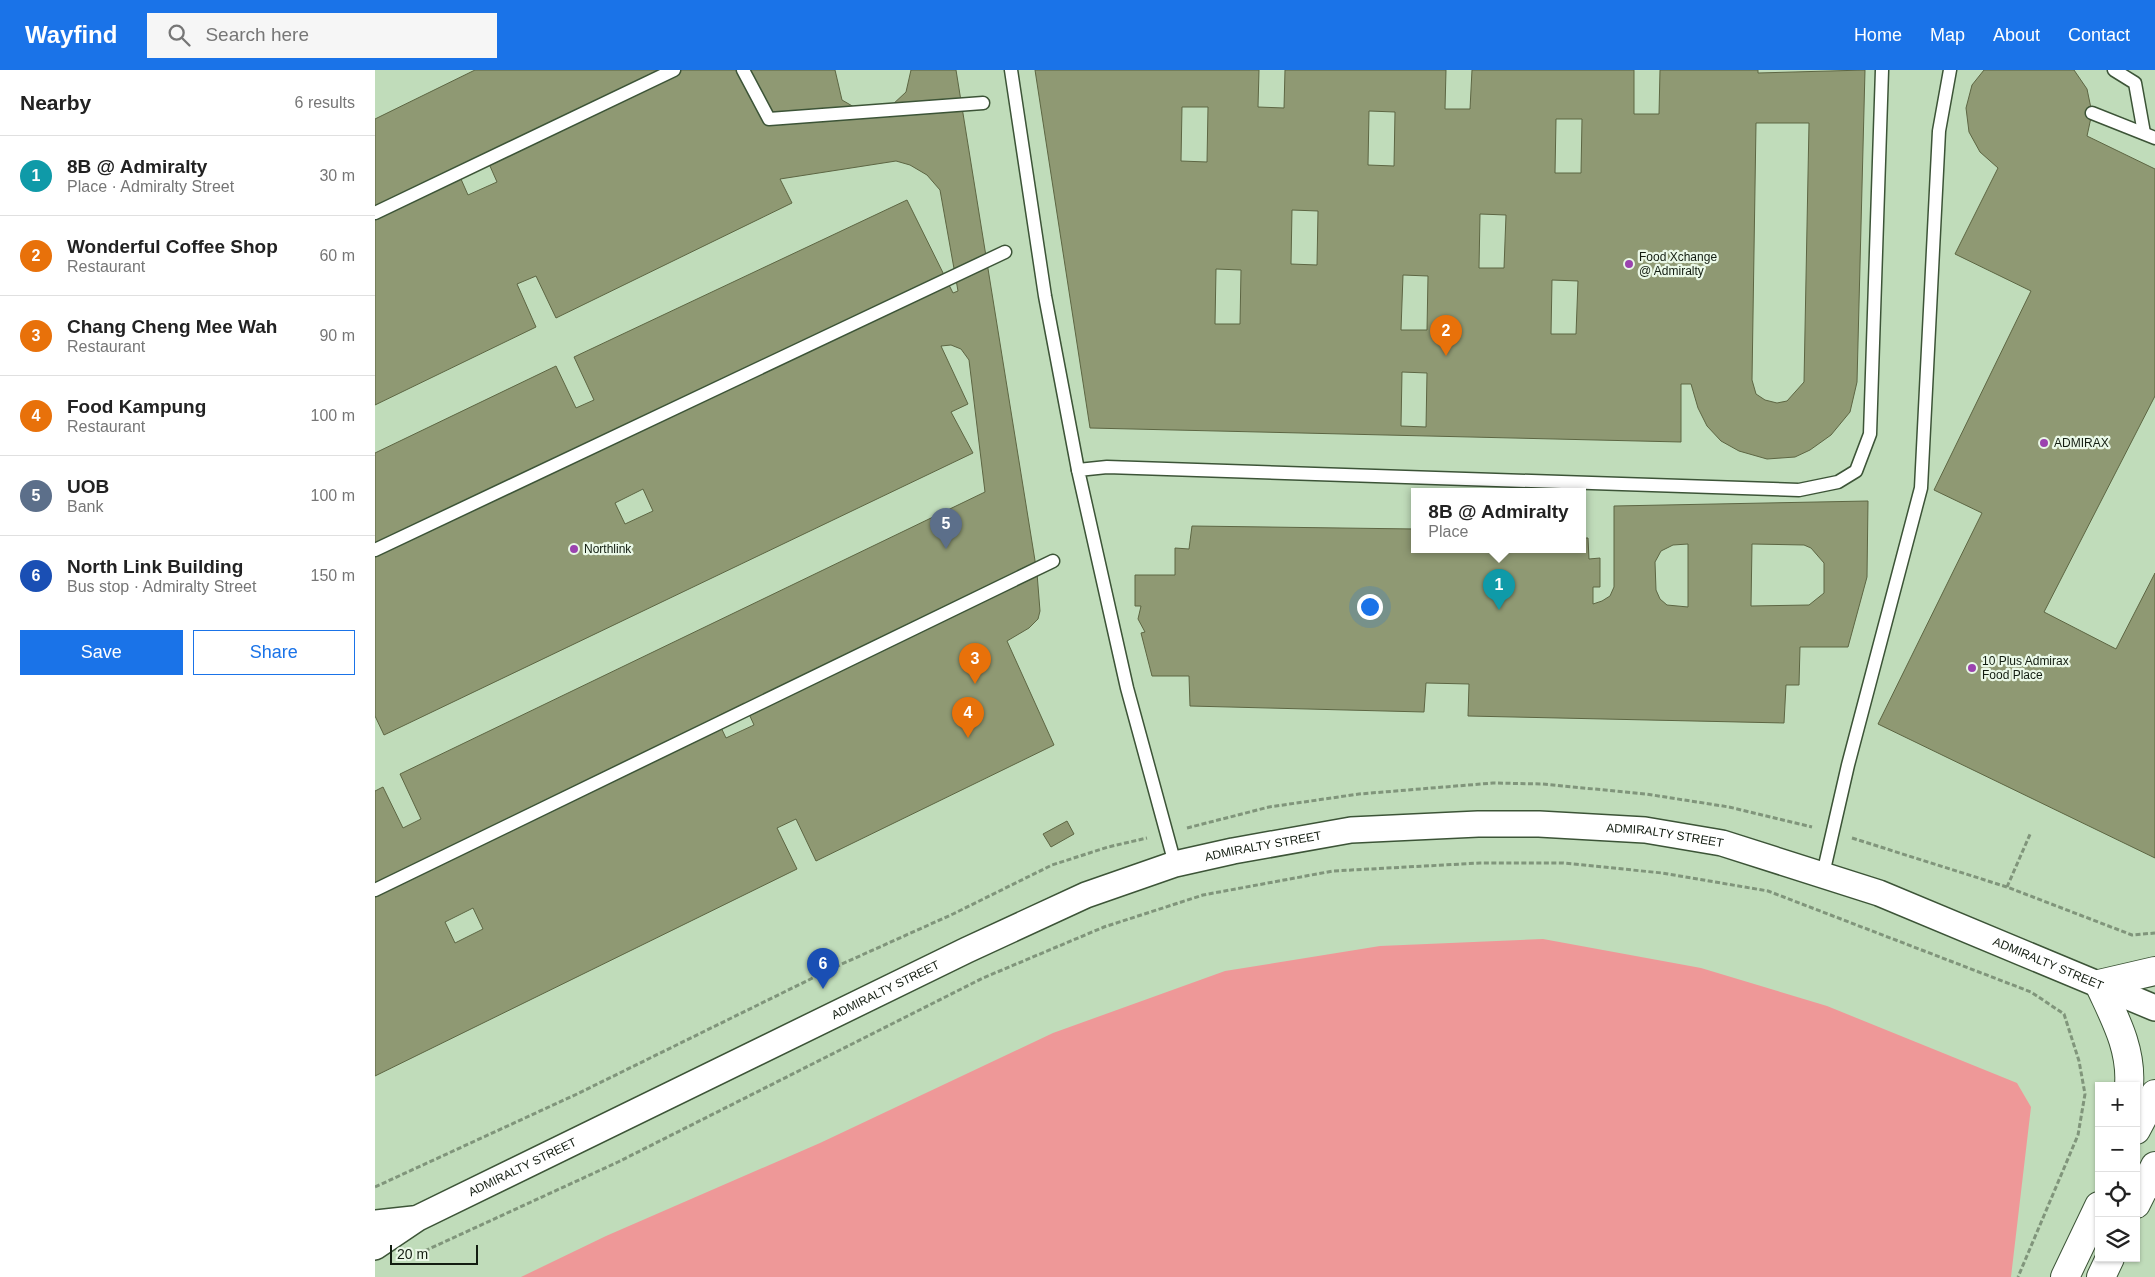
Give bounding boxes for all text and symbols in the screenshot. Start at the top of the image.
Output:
search box [147,13,497,58]
text: Wayfind [25,21,117,48]
icon: search [165,21,193,49]
text: Search here [205,24,309,45]
text: Home [1854,25,1902,45]
text: Map [1930,25,1965,45]
text: About [1993,25,2040,45]
text: Contact [2068,25,2130,45]
text: Nearby [20,91,91,114]
text: 6 results [295,94,355,111]
text: 8B @ Admiralty [67,156,207,177]
text: 1 [32,167,40,184]
text: 30 m [319,167,355,184]
text: Place · Admiralty Street [67,178,234,195]
text: Wonderful Coffee Shop [67,236,278,257]
text: 2 [32,247,40,264]
text: 60 m [319,247,355,264]
place label: Food Xchange @ Admiralty [1639,250,1717,278]
text: Restaurant [67,258,145,275]
marker: Food Xchange @ Admiralty [1623,258,1635,270]
pin: 2 [1430,315,1462,356]
text: Chang Cheng Mee Wah [67,316,277,337]
text: 3 [32,327,40,344]
text: 90 m [319,327,355,344]
text: Restaurant [67,338,145,355]
text: Food Kampung [67,396,206,417]
text: 4 [32,407,40,424]
text: 100 m [311,407,355,424]
text: Restaurant [67,418,145,435]
place label: ADMIRAX [2054,436,2109,450]
marker: ADMIRAX [2038,437,2050,449]
text: UOB [67,476,109,497]
text: 5 [32,487,40,504]
text: 100 m [311,487,355,504]
popup [1411,488,1586,553]
text: Bank [67,498,103,515]
text: 8B @ Admiralty [1428,501,1569,522]
pin: 5 [930,508,962,549]
text: Place [1428,523,1468,540]
place label: Northlink [584,542,632,556]
marker: Northlink [568,543,580,555]
text: North Link Building [67,556,243,577]
text: 6 [32,567,40,584]
text: 150 m [311,567,355,584]
pin: 1 [1483,569,1515,610]
text: Bus stop · Admiralty Street [67,578,256,595]
your location [1357,594,1383,620]
button: Save [20,630,183,675]
button: Share [193,630,355,675]
pin: 3 [959,643,991,684]
place label: 10 Plus Admirax Food Place [1982,654,2069,682]
marker: 10 Plus Admirax Food Place [1966,662,1978,674]
pin: 4 [952,697,984,738]
street label: ADMIRALTY STREET [1606,821,1725,850]
street label: ADMIRALTY STREET [1203,828,1323,864]
street label: ADMIRALTY STREET [1991,934,2106,993]
pin: 6 [807,948,839,989]
street label: ADMIRALTY STREET [829,957,942,1022]
map controls [2095,1082,2140,1262]
button: + [2095,1082,2140,1127]
button: − [2095,1127,2140,1172]
street label: ADMIRALTY STREET [466,1135,579,1199]
button: locate [2095,1172,2140,1217]
button: layers [2095,1217,2140,1262]
scale bar [390,1242,477,1265]
text: 20 m [397,1246,428,1262]

